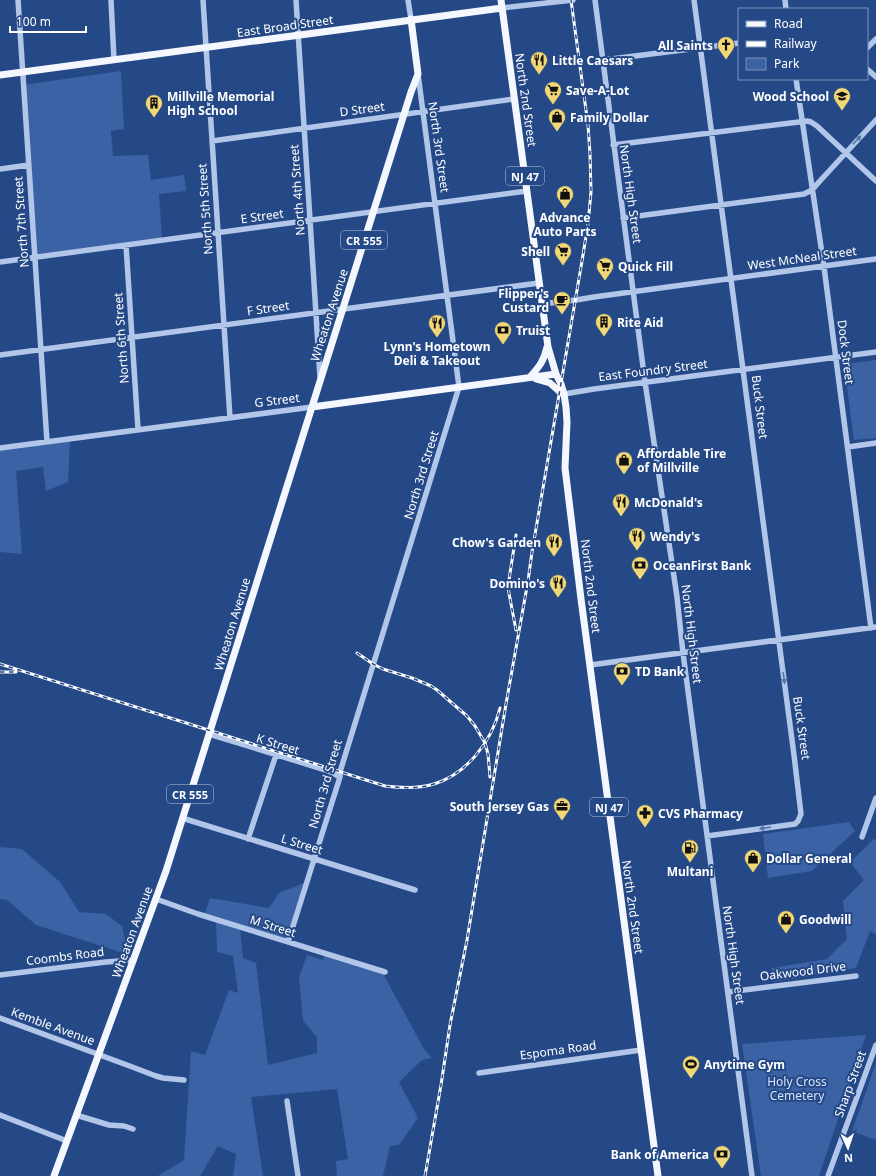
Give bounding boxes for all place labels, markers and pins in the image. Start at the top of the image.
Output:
church icon: All Saints [716,35,736,60]
place label: All Saints [658,37,713,54]
restaurant icon: Little Caesars [529,50,549,75]
place label: Little Caesars [552,52,633,69]
supermarket icon: Save-A-Lot [543,80,563,105]
place label: Save-A-Lot [566,82,629,99]
school or university icon: Wood School [832,86,852,111]
place label: Millville Memorial High School [167,88,274,119]
place label: Wood School [753,88,829,105]
building icon: Millville Memorial High School [144,93,164,118]
shop icon: Family Dollar [547,107,567,132]
place label: Family Dollar [570,109,649,126]
shop icon: Advance Auto Parts [555,184,575,209]
place label: Advance Auto Parts [533,209,597,240]
supermarket icon: Shell [553,241,573,266]
place label: Shell [521,243,550,260]
supermarket icon: Quick Fill [595,256,615,281]
place label: Quick Fill [618,258,673,275]
place label: Flipper's Custard [498,285,549,316]
cafe icon: Flipper's Custard [552,290,572,315]
building icon: Rite Aid [594,312,614,337]
restaurant icon: Lynn's Hometown Deli & Takeout [427,313,447,338]
place label: Rite Aid [617,314,663,331]
bank icon: Truist [493,320,513,345]
place label: Truist [516,322,550,339]
place label: Lynn's Hometown Deli & Takeout [383,338,491,369]
place label: Affordable Tire of Millville [637,445,726,476]
shop icon: Affordable Tire of Millville [614,450,634,475]
restaurant icon: McDonald's [611,492,631,517]
place label: McDonald's [634,494,703,511]
restaurant icon: Wendy's [627,526,647,551]
place label: Wendy's [650,528,700,545]
restaurant icon: Chow's Garden [544,532,564,557]
place label: Chow's Garden [452,534,541,551]
bank icon: OceanFirst Bank [630,555,650,580]
place label: OceanFirst Bank [653,557,752,574]
restaurant icon: Domino's [548,573,568,598]
place label: Domino's [489,575,545,592]
bank icon: TD Bank [612,661,632,686]
place label: TD Bank [635,663,685,680]
office icon: South Jersey Gas [552,796,572,821]
place label: South Jersey Gas [450,798,549,815]
pharmacy icon: CVS Pharmacy [635,803,655,828]
place label: CVS Pharmacy [658,805,743,822]
fuel station icon: Multani [680,838,700,863]
shop icon: Dollar General [743,848,763,873]
place label: Dollar General [766,850,852,867]
place label: Multani [667,863,713,880]
shop icon: Goodwill [776,909,796,934]
place label: Goodwill [799,911,851,928]
sports icon: Anytime Gym [681,1054,701,1079]
place label: Anytime Gym [704,1056,785,1073]
bank icon: Bank of America [712,1144,732,1169]
place label: Bank of America [611,1146,709,1163]

